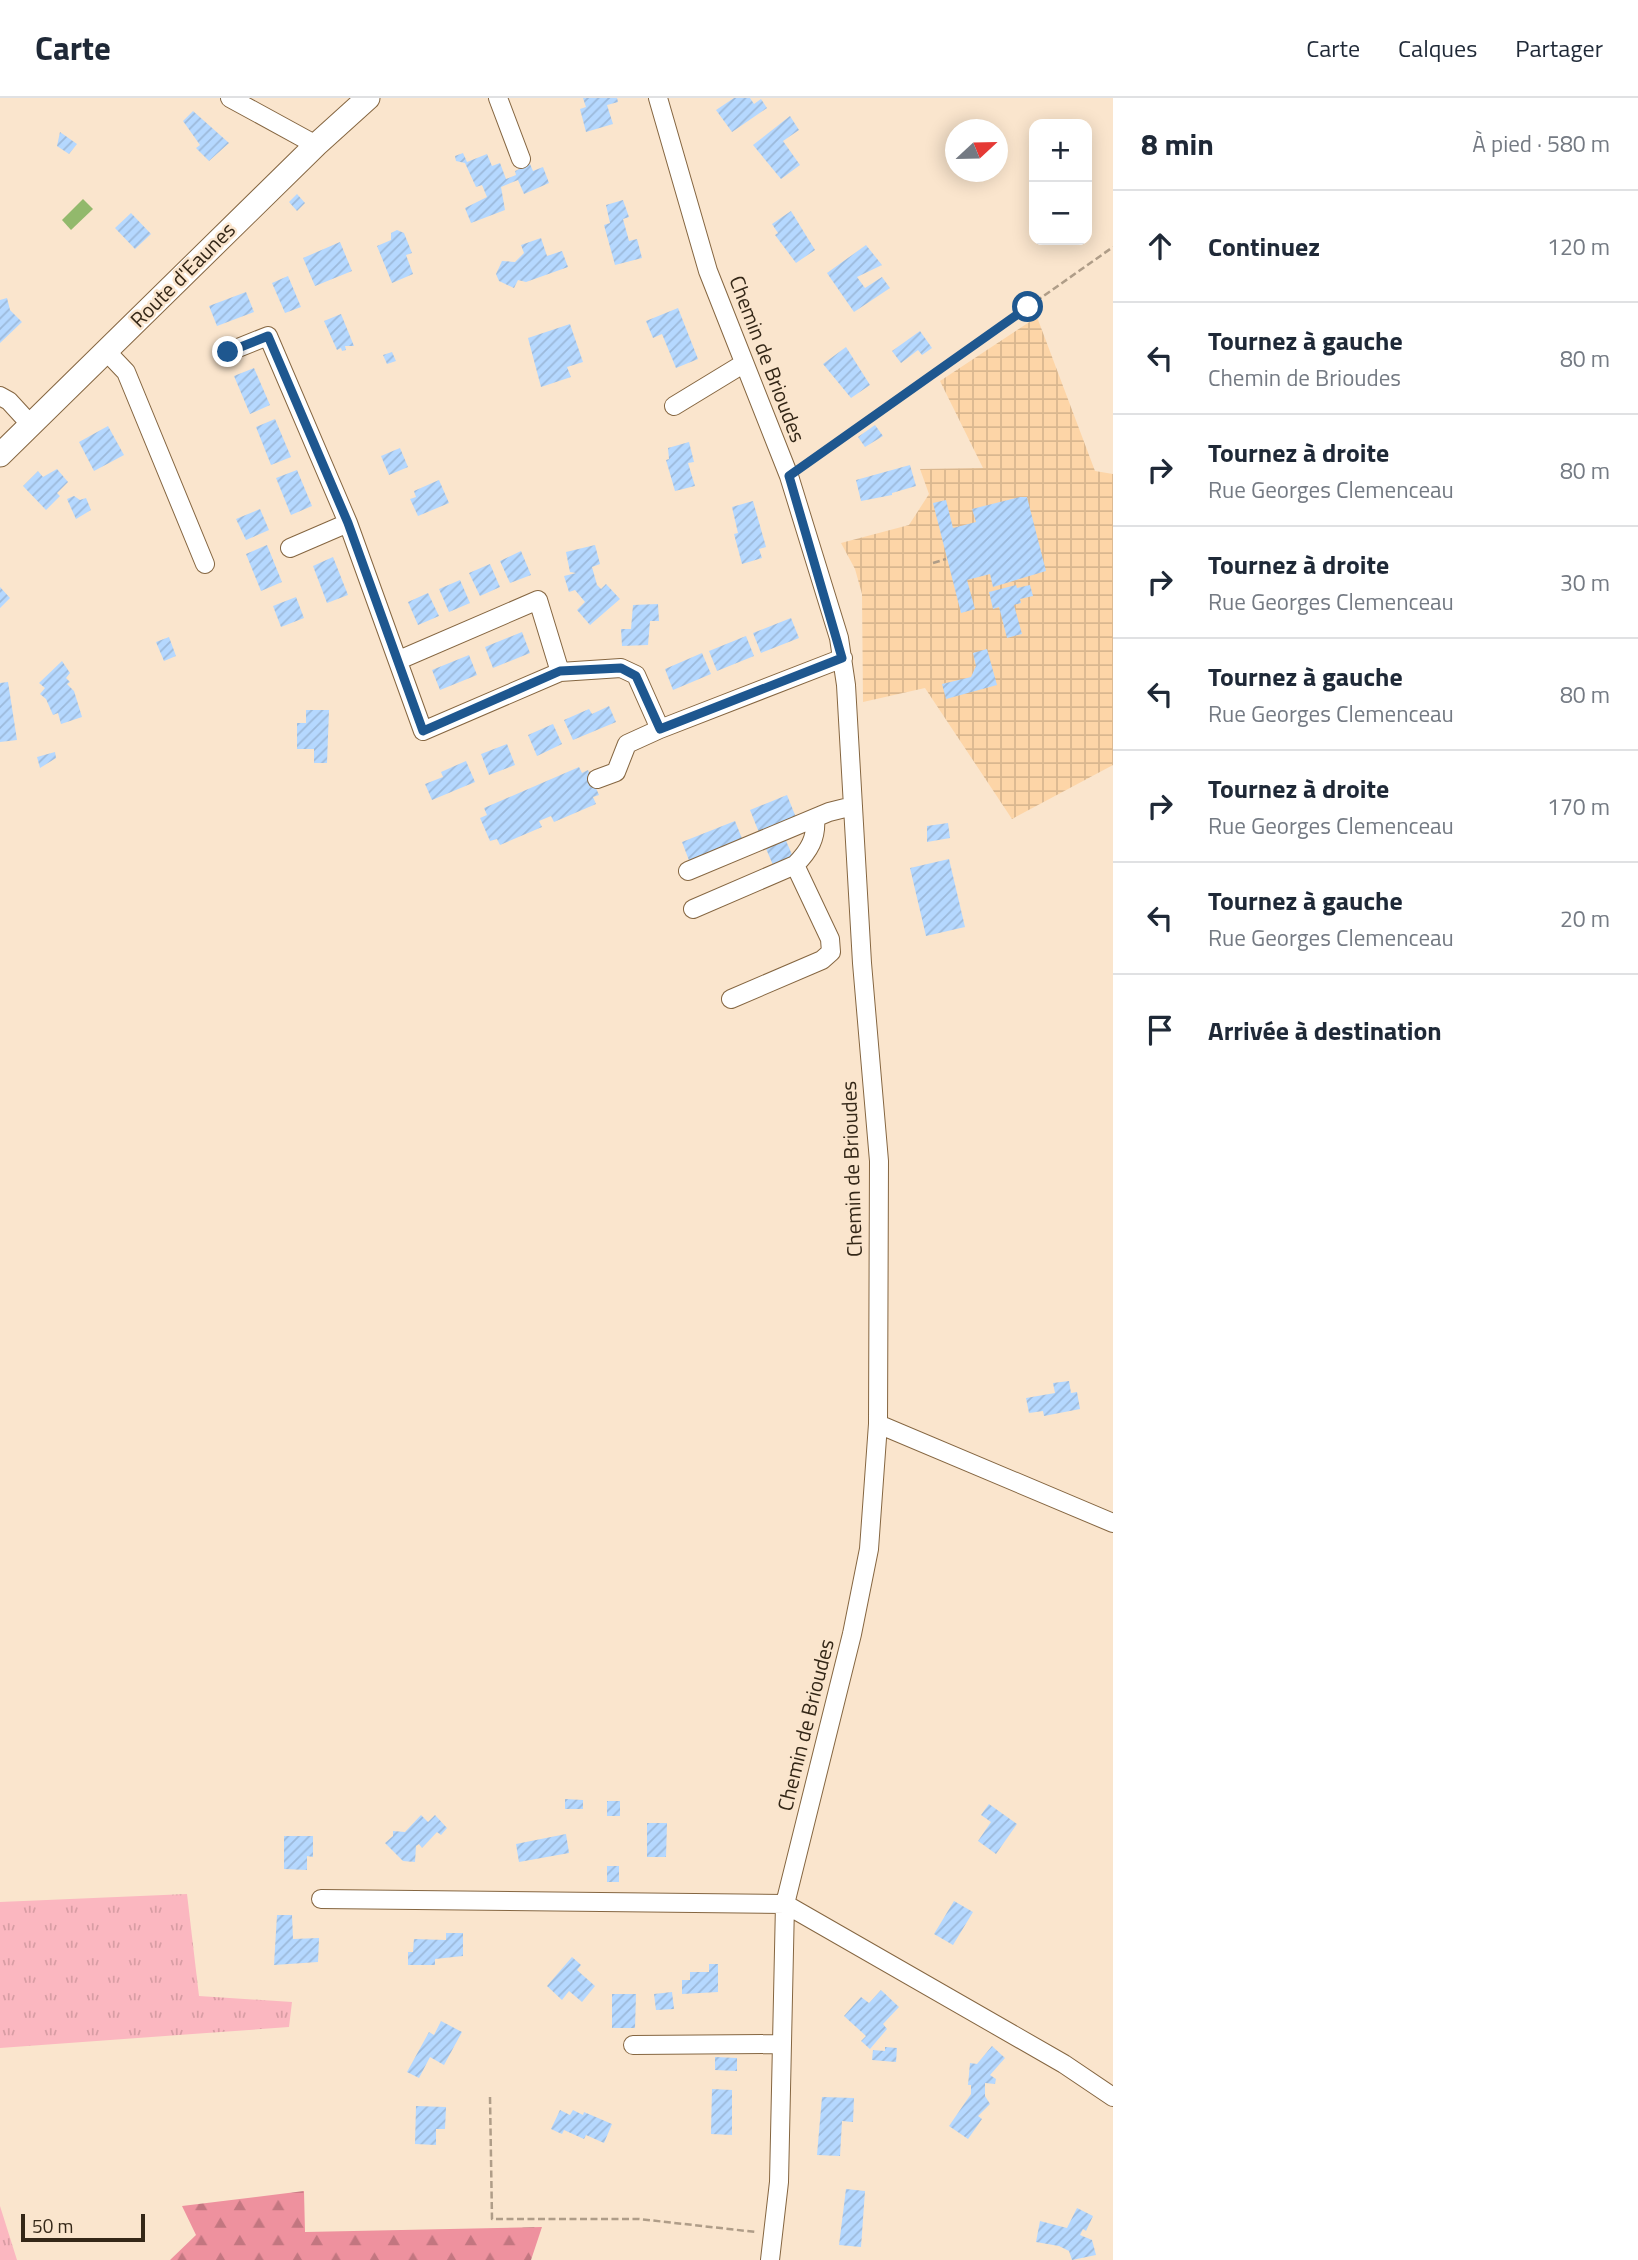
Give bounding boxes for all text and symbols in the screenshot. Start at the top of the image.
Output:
text: Carte [35,23,111,73]
text: Carte [1306,30,1360,66]
text: Calques [1398,30,1477,66]
text: Partager [1515,30,1603,66]
north arrow [945,119,1008,182]
map controls [1029,119,1092,245]
button: + [1029,119,1092,182]
text: 8 min [1141,121,1214,167]
text: À pied · 580 m [1472,126,1610,161]
button: − [1029,182,1092,245]
street label: Route d'Eaunes [122,214,242,334]
icon: ahead [1141,227,1179,265]
text: Continuez [1208,227,1320,266]
text: 120 m [1547,229,1610,264]
street label: Chemin de Brioudes [721,271,814,447]
route start [1012,291,1043,322]
text: Tournez à gauche [1208,321,1403,360]
route end [212,336,243,367]
icon: left [1141,339,1179,377]
text: 80 m [1560,341,1610,376]
text: Chemin de Brioudes [1208,360,1401,395]
text: Tournez à droite [1208,433,1389,472]
icon: right [1141,451,1179,489]
text: 80 m [1560,453,1610,488]
text: Rue Georges Clemenceau [1208,472,1454,507]
text: Tournez à droite [1208,545,1389,584]
icon: right [1141,563,1179,601]
text: 30 m [1560,565,1610,600]
text: Rue Georges Clemenceau [1208,584,1454,619]
text: Tournez à gauche [1208,657,1403,696]
icon: left [1141,675,1179,713]
text: 80 m [1560,677,1610,712]
text: Rue Georges Clemenceau [1208,696,1454,731]
text: Tournez à droite [1208,769,1389,808]
icon: right [1141,787,1179,825]
text: 170 m [1547,789,1610,824]
text: Rue Georges Clemenceau [1208,808,1454,843]
text: Tournez à gauche [1208,881,1403,920]
icon: left [1141,899,1179,937]
text: 20 m [1560,901,1610,936]
text: Rue Georges Clemenceau [1208,920,1454,955]
icon: arrive [1141,1011,1179,1049]
text: Arrivée à destination [1208,1011,1442,1050]
street label: Chemin de Brioudes [832,1080,870,1258]
street label: Chemin de Brioudes [768,1635,842,1814]
scale bar [21,2211,145,2243]
text: 50 m [32,2211,73,2240]

